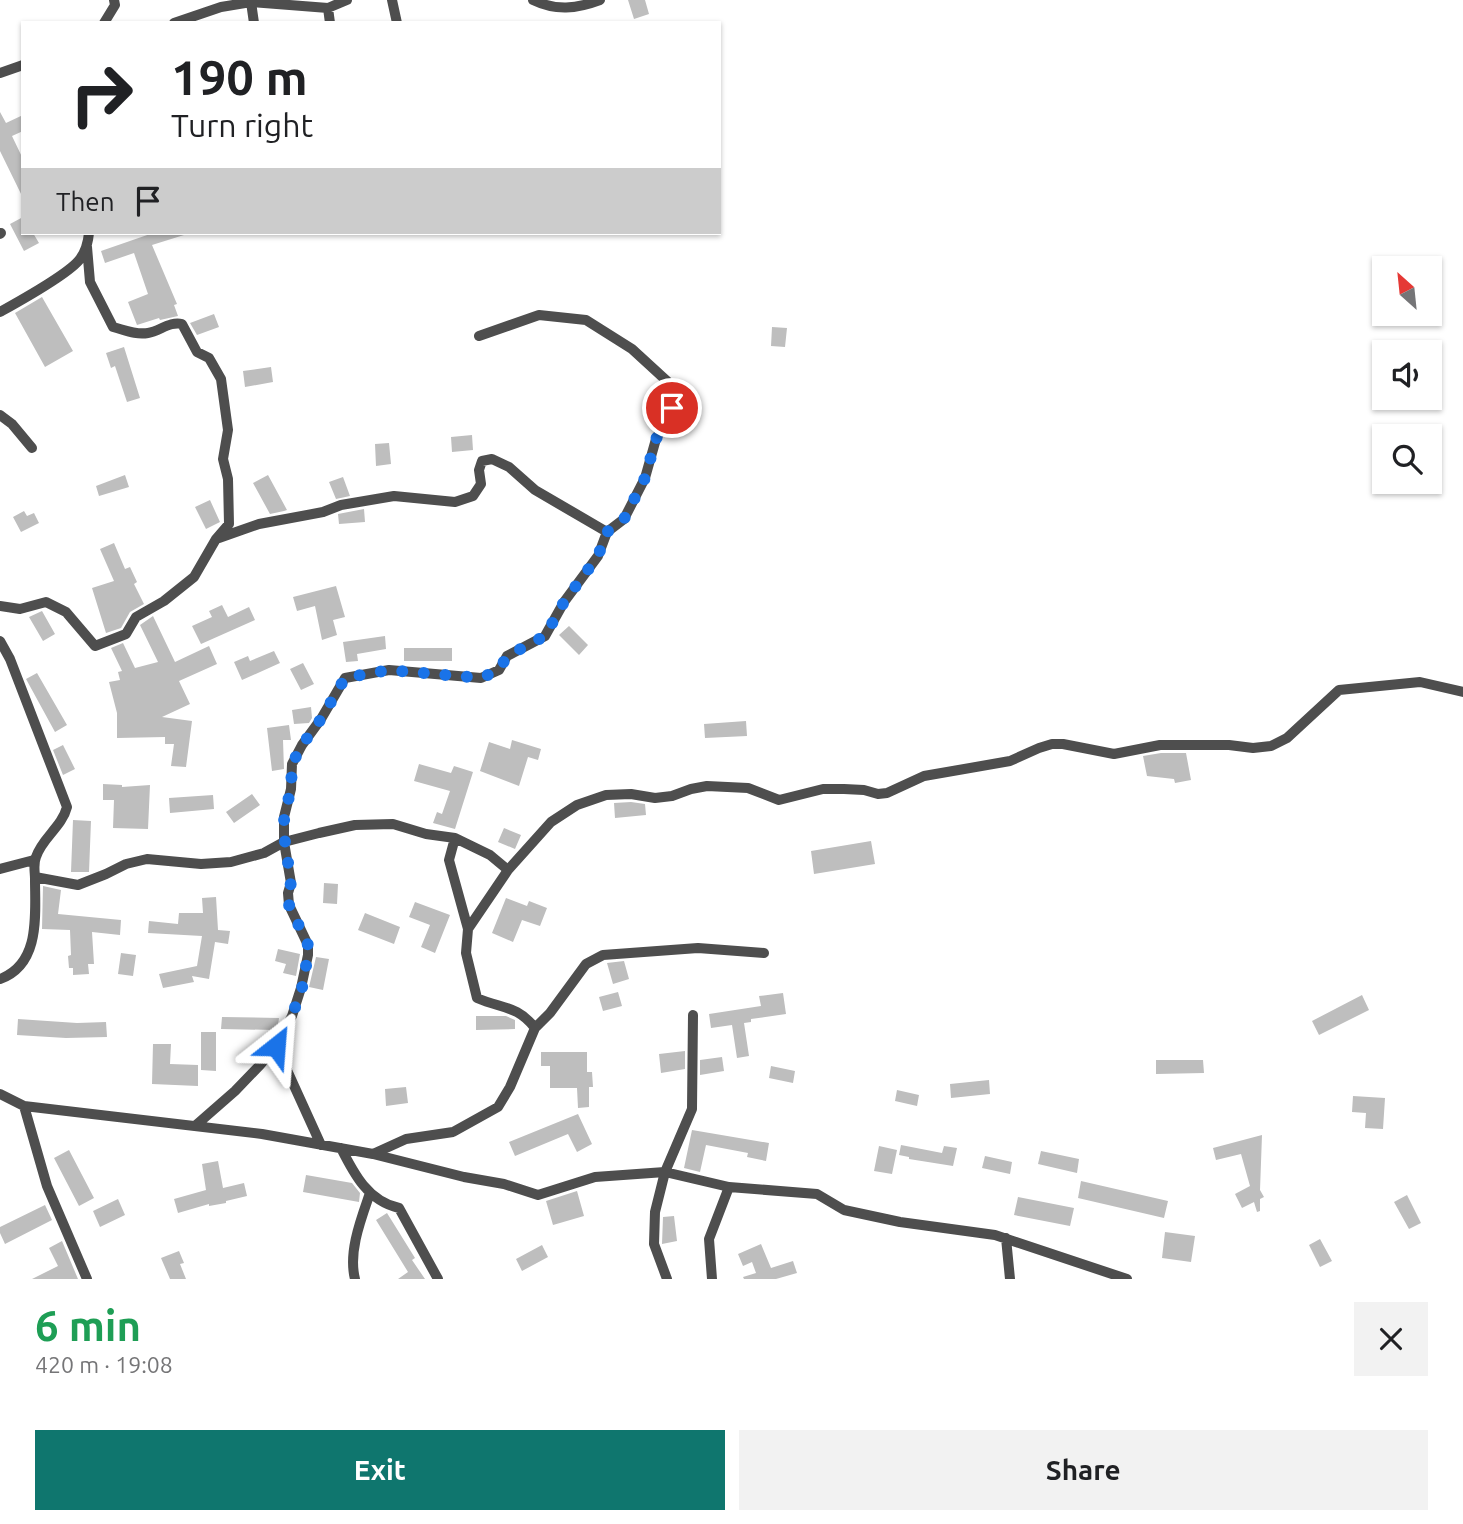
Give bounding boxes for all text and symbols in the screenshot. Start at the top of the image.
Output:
icon: right [56,49,147,140]
text: 190 m [171,49,308,104]
text: Turn right [171,107,313,143]
icon: arrive [129,182,167,220]
text: Then [56,187,115,216]
north arrow [1372,256,1442,326]
map controls [1372,256,1442,494]
button: sound [1372,340,1442,410]
pin [642,378,702,438]
icon: arrive [653,389,691,427]
button: search [1372,424,1442,494]
position arrow [239,1009,313,1083]
text: 6 min [35,1302,141,1349]
button: close [1354,1302,1428,1376]
text: 420 m · 19:08 [35,1352,173,1377]
button: Exit [35,1430,725,1510]
button: Share [739,1430,1428,1510]

